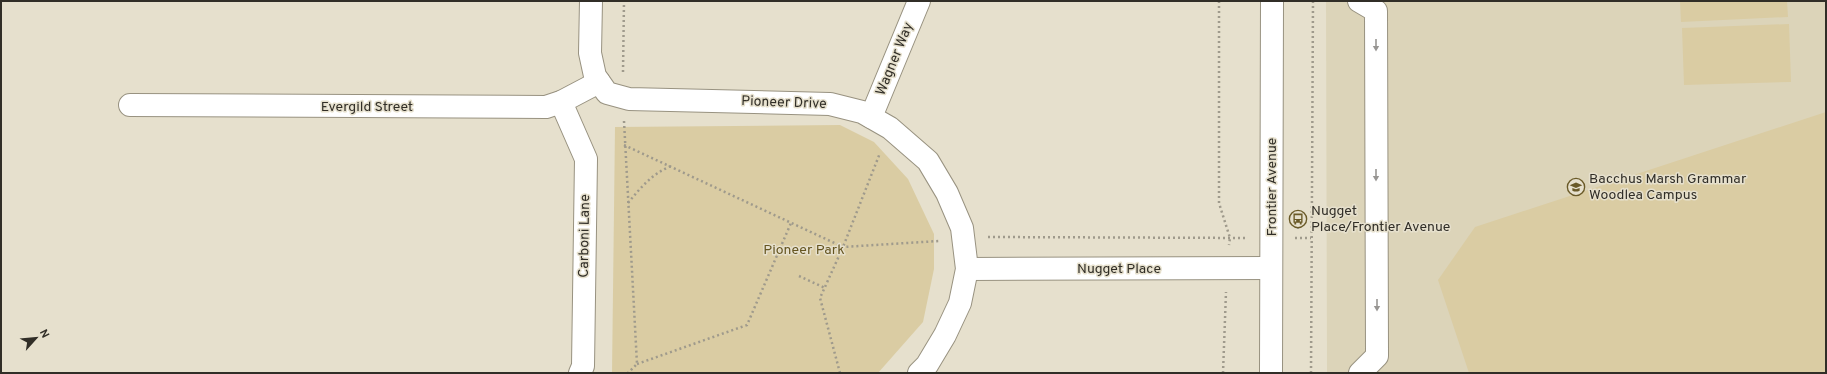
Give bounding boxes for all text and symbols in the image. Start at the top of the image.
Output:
street label: Wagner Way [873,20,917,98]
one-way arrow [1373,39,1379,52]
street label: Pioneer Drive [741,93,827,113]
street label: Evergild Street [321,99,413,116]
street label: Frontier Avenue [1264,138,1281,236]
one-way arrow [1373,169,1379,182]
place label: Bacchus Marsh Grammar Woodlea Campus [1589,171,1747,204]
school or university icon: Bacchus Marsh Grammar Woodlea Campus [1566,177,1586,197]
street label: Carboni Lane [576,194,594,278]
place label: Nugget Place/Frontier Avenue [1311,203,1450,236]
bus stop icon: Nugget Place/Frontier Avenue [1288,209,1308,229]
park label: Pioneer Park [763,242,845,259]
street label: Nugget Place [1077,261,1161,278]
one-way arrow [1374,299,1380,312]
north arrow [16,318,56,358]
text: N [36,327,52,341]

